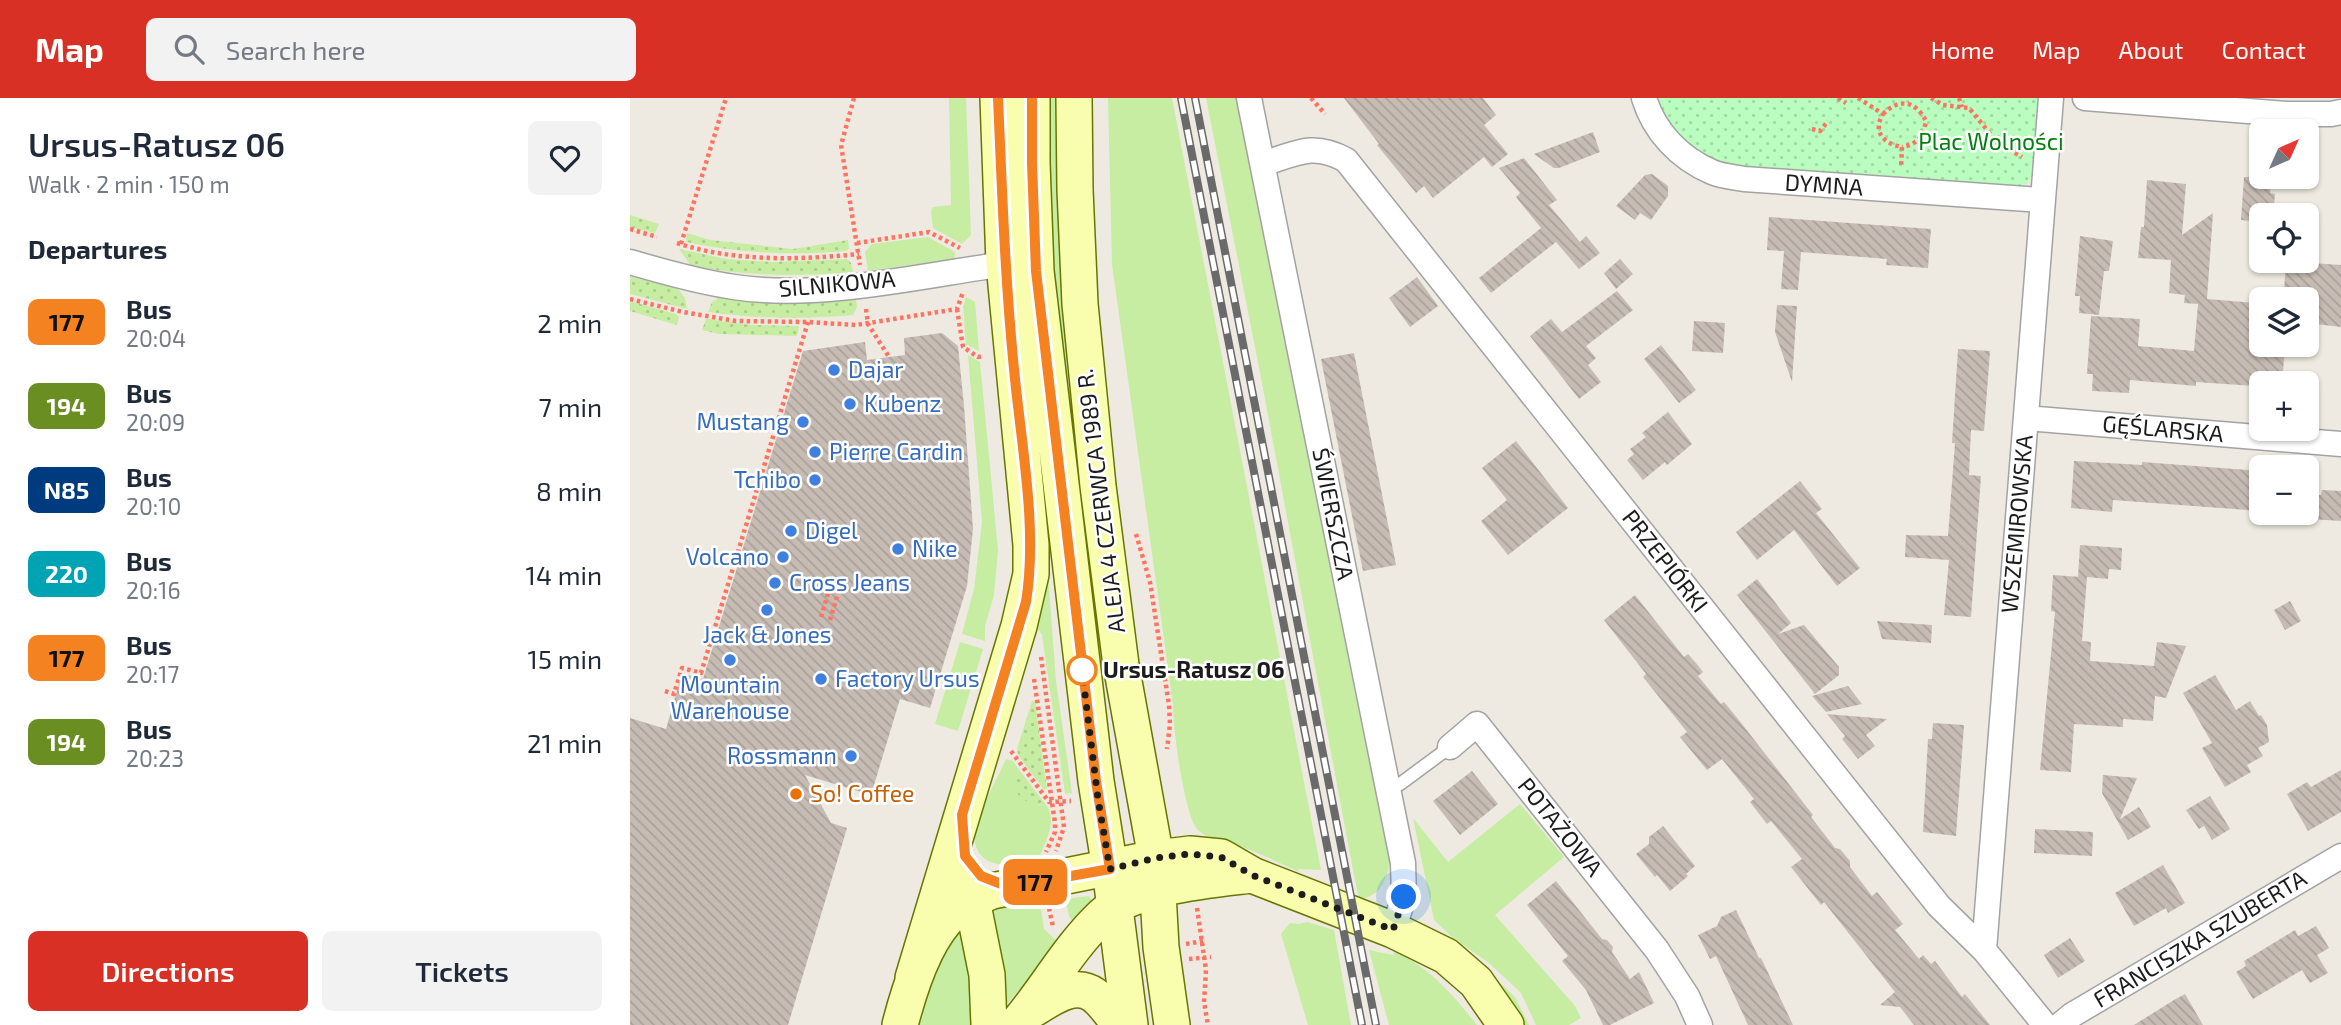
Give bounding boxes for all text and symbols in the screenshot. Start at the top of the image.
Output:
search box [146,18,636,81]
text: Map [35,29,104,69]
icon: search [170,30,208,68]
text: Search here [226,34,365,65]
text: Home [1931,35,1994,64]
text: Map [2032,35,2080,64]
text: About [2118,35,2184,64]
text: Contact [2222,35,2306,64]
north arrow [2249,119,2319,189]
map controls [2249,119,2319,525]
button: heart [528,121,602,195]
text: Ursus-Ratusz 06 [28,124,285,164]
park label: Plac Wolności [1918,127,2064,155]
street label: DYMNA [1784,167,1865,201]
text: Walk · 2 min · 150 m [28,170,230,198]
button: locate [2249,203,2319,273]
text: Departures [28,233,167,264]
street label: SILNIKOWA [777,264,897,302]
button: layers [2249,287,2319,357]
text: Bus [126,293,172,324]
text: 177 [49,307,84,336]
text: 2 min [537,307,602,338]
text: 20:04 [126,324,186,352]
place label: Dajar [848,355,904,383]
marker: Dajar [826,362,842,378]
street label: ALEJA 4 CZERWCA 1989 R. [1070,367,1130,635]
button: + [2249,371,2319,441]
text: Bus [126,377,172,408]
place label: Kubenz [864,389,941,417]
text: 194 [47,391,86,420]
text: 7 min [539,391,602,422]
marker: Kubenz [842,396,858,412]
place label: Mustang [696,407,789,435]
text: 20:09 [126,408,185,436]
street label: GĘŚLARSKA [2101,409,2225,447]
marker: Mustang [795,414,811,430]
street label: WSZEMIROWSKA [1994,433,2038,614]
place label: Pierre Cardin [829,437,963,465]
marker: Pierre Cardin [807,444,823,460]
street label: ŚWIERSZCZA [1307,445,1361,583]
button: − [2249,455,2319,525]
text: Bus [126,461,172,492]
place label: Tchibo [734,465,801,493]
marker: Tchibo [807,472,823,488]
text: N85 [44,475,89,504]
text: 8 min [536,475,602,506]
text: 20:10 [126,492,181,520]
street label: PRZEPIÓRKI [1617,504,1715,617]
place label: Digel [805,516,858,544]
marker: Digel [783,523,799,539]
place label: Nike [912,534,958,562]
marker: Nike [890,541,906,557]
place label: Volcano [686,542,769,570]
text: Bus [126,545,172,576]
marker: Volcano [775,549,791,565]
text: 220 [45,559,88,588]
text: 14 min [526,559,602,590]
place label: Cross Jeans [789,568,910,596]
marker: Cross Jeans [767,575,783,591]
text: 20:16 [126,576,181,604]
marker: Jack & Jones [759,602,775,618]
place label: Jack & Jones [702,620,832,648]
text: Bus [126,629,172,660]
text: 177 [49,643,84,672]
text: 15 min [528,643,602,674]
marker: Mountain Warehouse [722,652,738,668]
marker: Ursus-Ratusz 06 [1067,655,1097,685]
place label: Ursus-Ratusz 06 [1103,655,1285,683]
text: 20:17 [126,660,179,688]
place label: Factory Ursus [835,664,980,692]
place label: Mountain Warehouse [670,670,790,724]
marker: Factory Ursus [813,671,829,687]
text: Bus [126,713,172,744]
text: 194 [47,727,86,756]
text: 21 min [527,727,602,758]
place label: Rossmann [727,741,837,769]
text: 20:23 [126,744,184,772]
marker: Rossmann [843,748,859,764]
street label: POTAŻOWA [1513,771,1609,882]
place label: So! Coffee [810,779,914,807]
marker: So! Coffee [788,786,804,802]
line badge: 177 [995,859,1075,905]
street label: FRANCISZKA SZUBERTA [2088,863,2312,1013]
text: 177 [1017,867,1053,896]
your location [1386,879,1421,914]
button: Directions [28,931,308,1011]
button: Tickets [322,931,602,1011]

